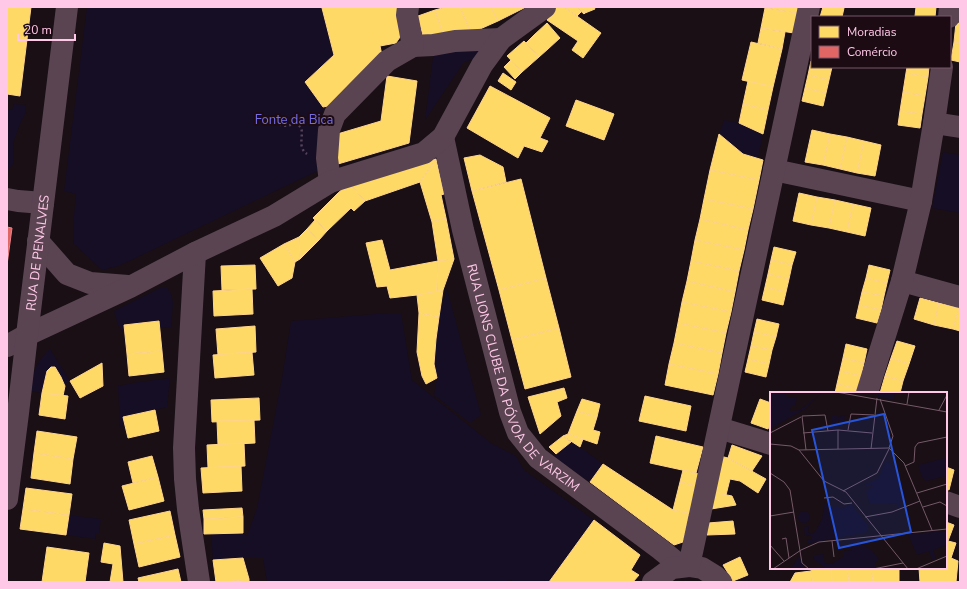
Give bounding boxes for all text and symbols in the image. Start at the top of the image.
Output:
scale bar [18,16,75,42]
legend [811,16,951,68]
text: 20 m [24,22,52,38]
text: Moradias [847,24,897,40]
text: Comércio [847,44,898,60]
park label: Fonte da Bica [255,111,333,129]
street label: RUA DE PENALVES [22,194,54,312]
street label: RUA LIONS CLUBE DA PÓVOA DE VARZIM [462,262,583,496]
inset map [770,392,947,569]

